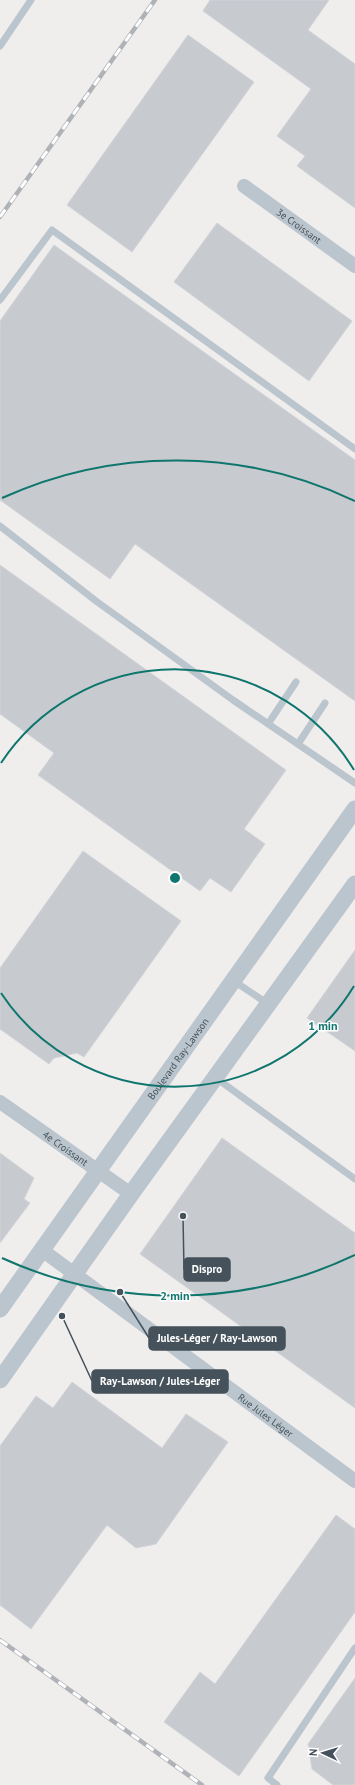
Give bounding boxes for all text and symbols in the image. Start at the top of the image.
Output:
street label: 3e Croissant [274,205,325,247]
centre of rings [168,871,182,885]
street label: Boulevard Ray-Lawson [144,1015,211,1102]
text: 1 min [308,1018,338,1033]
street label: 4e Croissant [40,1128,91,1169]
callout: Dispro [184,1258,230,1281]
text: Dispro [192,1262,222,1276]
text: 2 min [160,1288,190,1303]
callout: Jules-Léger / Ray-Lawson [149,1327,285,1350]
text: Jules-Léger / Ray-Lawson [156,1331,277,1345]
callout: Ray-Lawson / Jules-Léger [92,1370,228,1393]
text: Ray-Lawson / Jules-Léger [100,1374,220,1388]
street label: Rue Jules Léger [235,1390,296,1440]
north arrow [303,1733,343,1773]
text: N [306,1748,320,1756]

